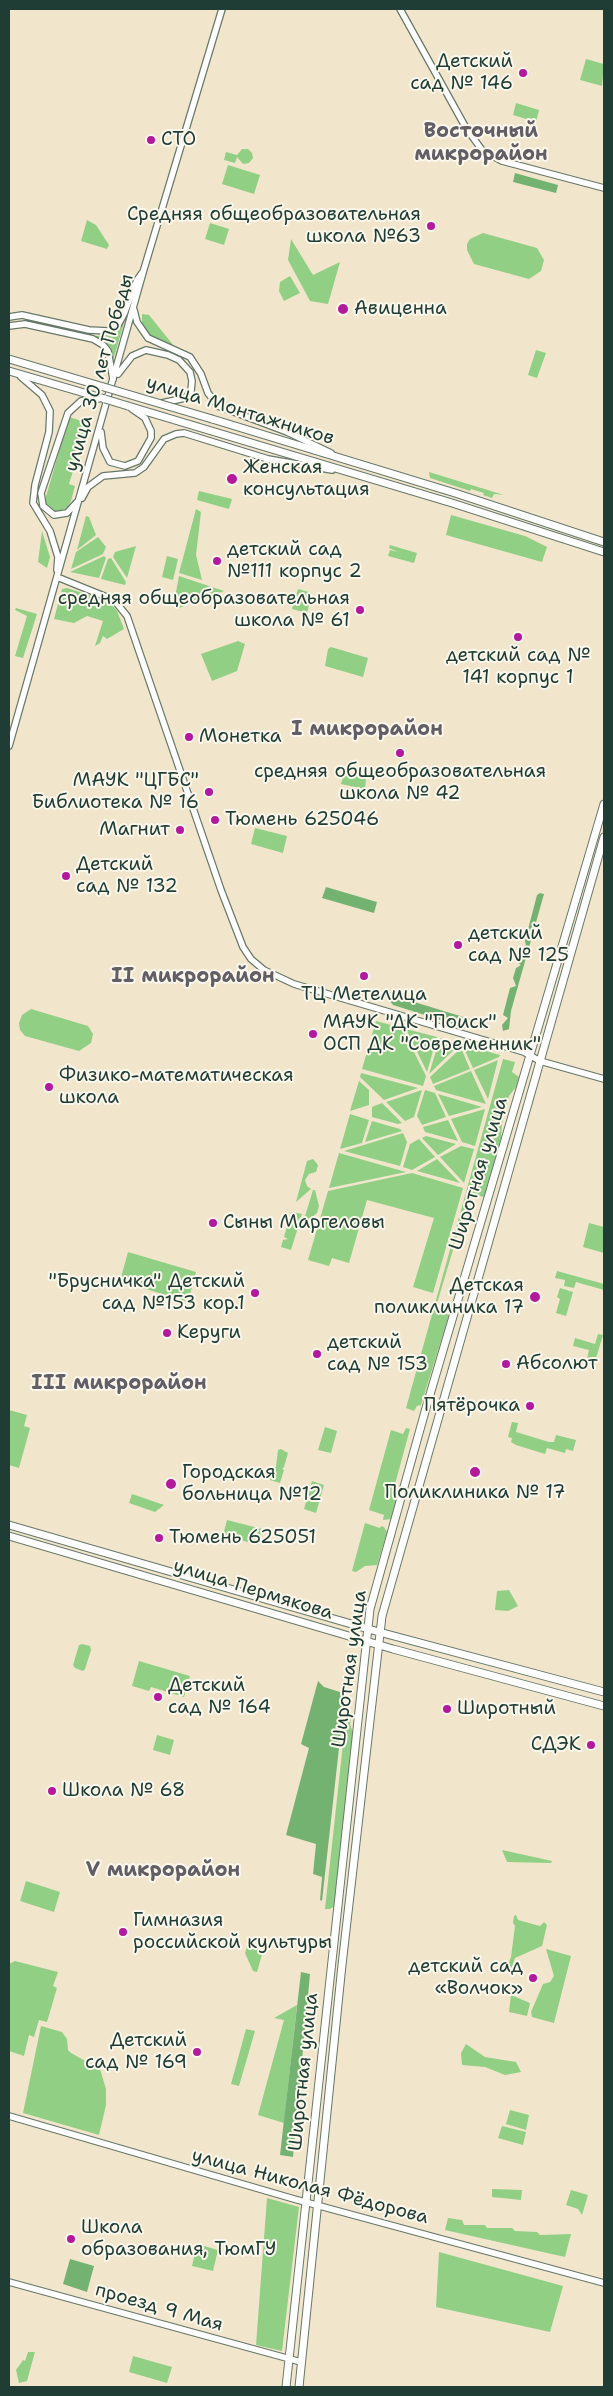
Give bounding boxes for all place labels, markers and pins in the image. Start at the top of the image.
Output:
place label: Детский сад № 146 [410,51,513,95]
marker: Детский сад № 146 [517,67,529,79]
place label: СТО [161,129,196,151]
marker: СТО [145,134,157,146]
place label: Средняя общеобразовательная школа №63 [127,204,421,248]
marker: Средняя общеобразовательная школа №63 [425,220,437,232]
place label: Авиценна [354,298,447,320]
marker: Авиценна [336,302,350,316]
place label: Женская консультация [243,457,370,501]
marker: Женская консультация [225,472,239,486]
place label: детский сад №111 корпус 2 [227,539,362,583]
marker: детский сад №111 корпус 2 [211,555,223,567]
place label: средняя общеобразовательная школа № 61 [58,588,350,632]
marker: средняя общеобразовательная школа № 61 [354,604,366,616]
marker: детский сад № 141 корпус 1 [512,631,524,643]
place label: детский сад № 141 корпус 1 [446,645,590,689]
place label: Монетка [199,726,282,748]
marker: Монетка [183,731,195,743]
marker: средняя общеобразовательная школа № 42 [394,747,406,759]
place label: средняя общеобразовательная школа № 42 [254,761,546,805]
place label: МАУК "ЦГБС" Библиотека № 16 [32,770,199,814]
marker: МАУК "ЦГБС" Библиотека № 16 [203,786,215,798]
place label: Тюмень 625046 [225,809,379,831]
marker: Тюмень 625046 [209,814,221,826]
place label: Магнит [99,819,170,841]
marker: Магнит [174,824,186,836]
place label: Детский сад № 132 [76,854,178,898]
marker: Детский сад № 132 [60,870,72,882]
place label: детский сад № 125 [468,923,569,967]
marker: детский сад № 125 [452,939,464,951]
marker: ТЦ Метелица [358,970,370,982]
place label: ТЦ Метелица [301,984,427,1006]
place label: МАУК "ДК "Поиск" ОСП ДК "Современник" [323,1012,541,1056]
marker: МАУК "ДК "Поиск" ОСП ДК "Современник" [307,1028,319,1040]
place label: Физико-математическая школа [59,1065,294,1109]
marker: Физико-математическая школа [43,1081,55,1093]
place label: Сыны Маргеловы [223,1212,385,1234]
marker: Сыны Маргеловы [207,1217,219,1229]
place label: "Брусничка" Детский сад №153 кор.1 [48,1271,245,1315]
place label: Детская поликлиника 17 [374,1275,524,1319]
marker: "Брусничка" Детский сад №153 кор.1 [249,1287,261,1299]
marker: Детская поликлиника 17 [528,1290,542,1304]
place label: Керуги [177,1322,241,1344]
marker: Керуги [161,1327,173,1339]
place label: детский сад № 153 [327,1332,428,1376]
marker: детский сад № 153 [311,1348,323,1360]
place label: Абсолют [516,1353,598,1375]
marker: Абсолют [500,1358,512,1370]
place label: Пятёрочка [424,1395,520,1417]
marker: Пятёрочка [524,1400,536,1412]
place label: Городская больница №12 [182,1462,322,1506]
marker: Поликлиника № 17 [468,1465,482,1479]
marker: Городская больница №12 [164,1477,178,1491]
place label: Поликлиника № 17 [384,1482,566,1504]
place label: Тюмень 625051 [169,1527,316,1549]
marker: Тюмень 625051 [153,1532,165,1544]
place label: Детский сад № 164 [168,1675,271,1719]
marker: Детский сад № 164 [152,1691,164,1703]
place label: Широтный [457,1698,556,1720]
marker: Широтный [441,1703,453,1715]
place label: СДЭК [531,1734,581,1756]
marker: СДЭК [585,1739,597,1751]
place label: Школа № 68 [62,1780,185,1802]
marker: Школа № 68 [46,1785,58,1797]
place label: Гимназия российской культуры [133,1910,332,1954]
marker: Гимназия российской культуры [117,1926,129,1938]
place label: детский сад «Волчок» [408,1956,523,2000]
marker: детский сад «Волчок» [527,1972,539,1984]
place label: Детский сад № 169 [85,2030,187,2074]
marker: Детский сад № 169 [191,2046,203,2058]
place label: Школа образования, ТюмГУ [81,2217,276,2261]
marker: Школа образования, ТюмГУ [65,2233,77,2245]

